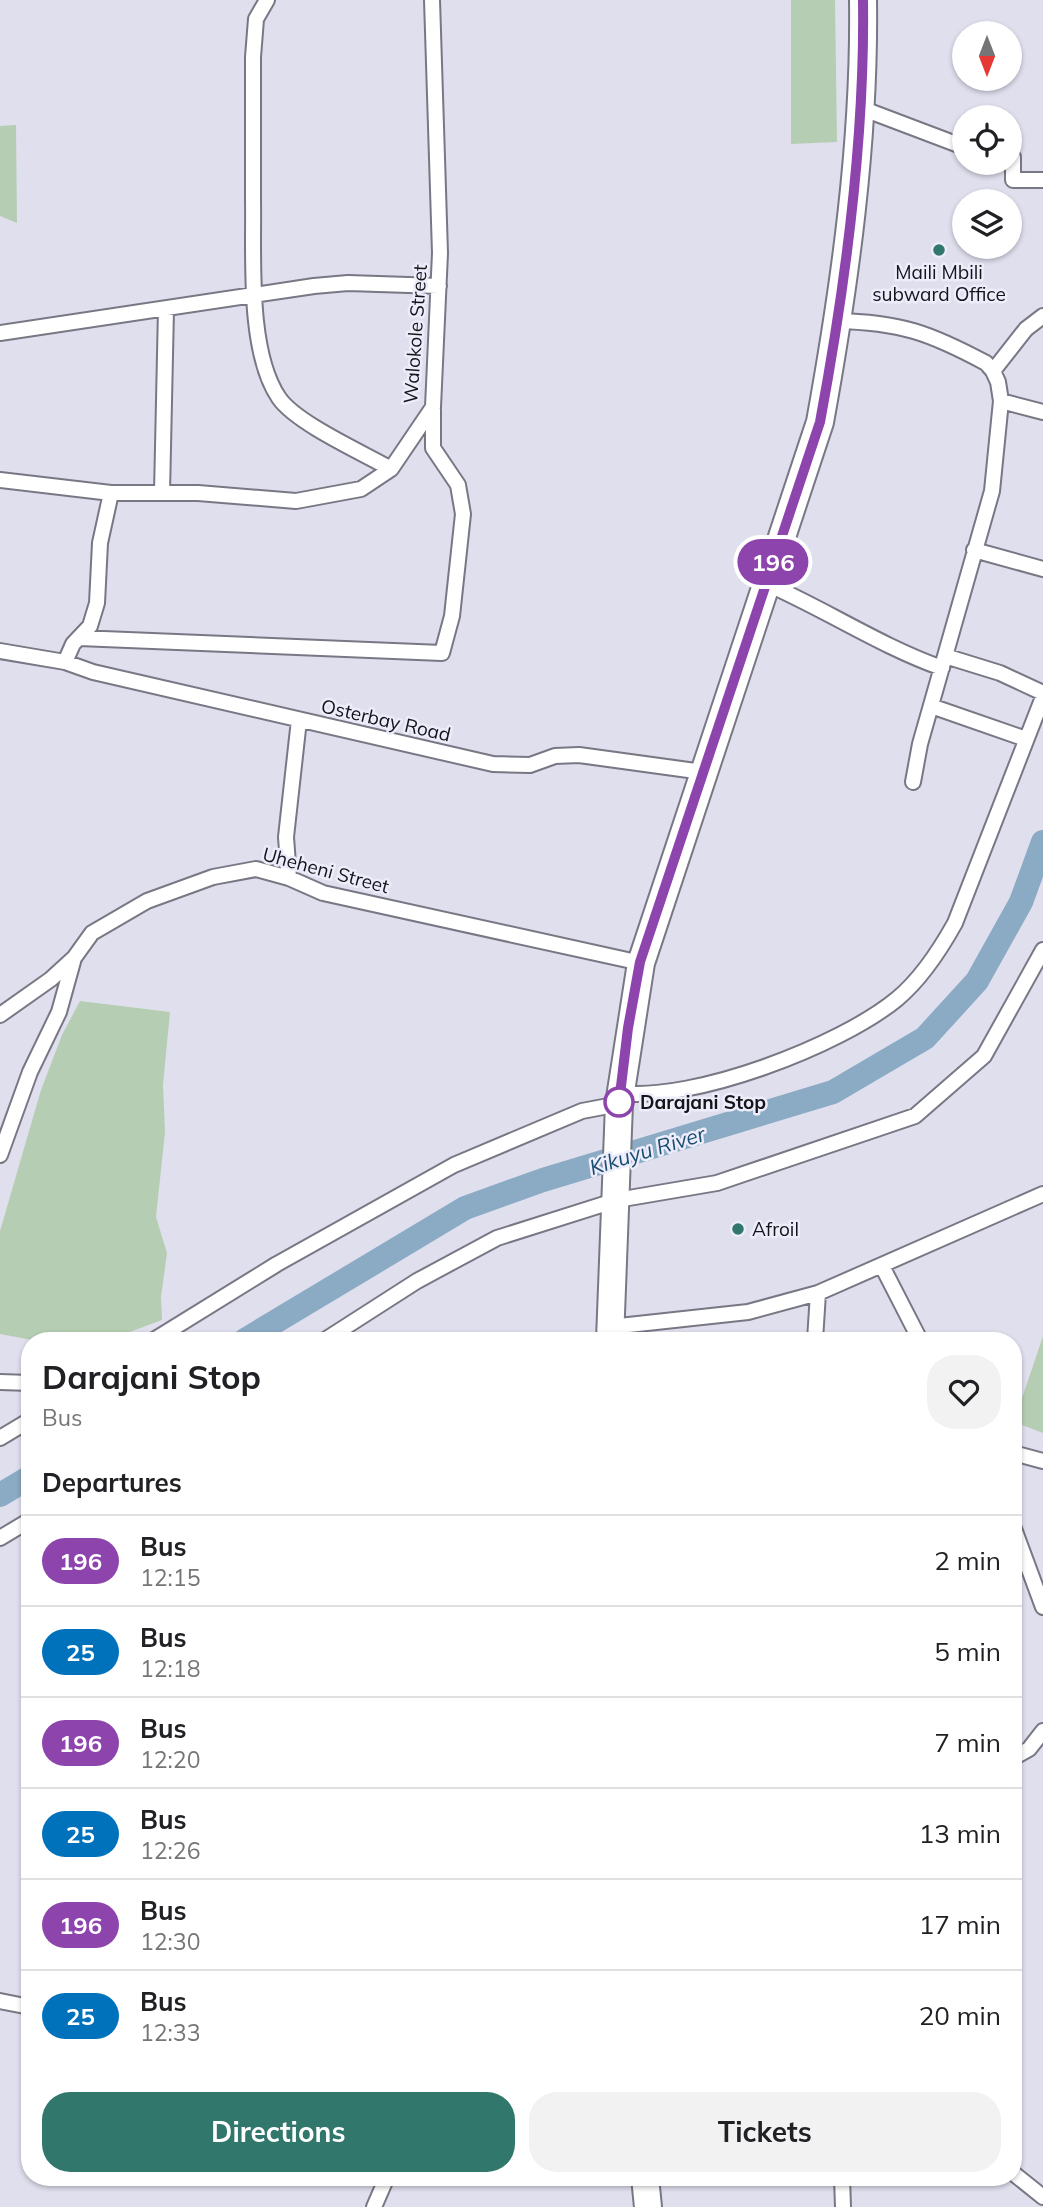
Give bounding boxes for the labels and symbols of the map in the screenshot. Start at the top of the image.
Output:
north arrow [952,21,1022,91]
marker: Maili Mbili subward Office [931,242,947,258]
place label: Maili Mbili subward Office [872,260,1006,306]
street label: Walokole Street [398,263,432,404]
line badge: 196 [733,539,813,585]
street label: Osterbay Road [319,693,453,747]
street label: Uheheni Street [260,842,392,899]
marker: Darajani Stop [604,1087,634,1117]
place label: Darajani Stop [640,1090,766,1114]
water label: Kikuyu River [586,1120,709,1180]
place label: Afroil [752,1217,799,1241]
marker: Afroil [730,1221,746,1237]

